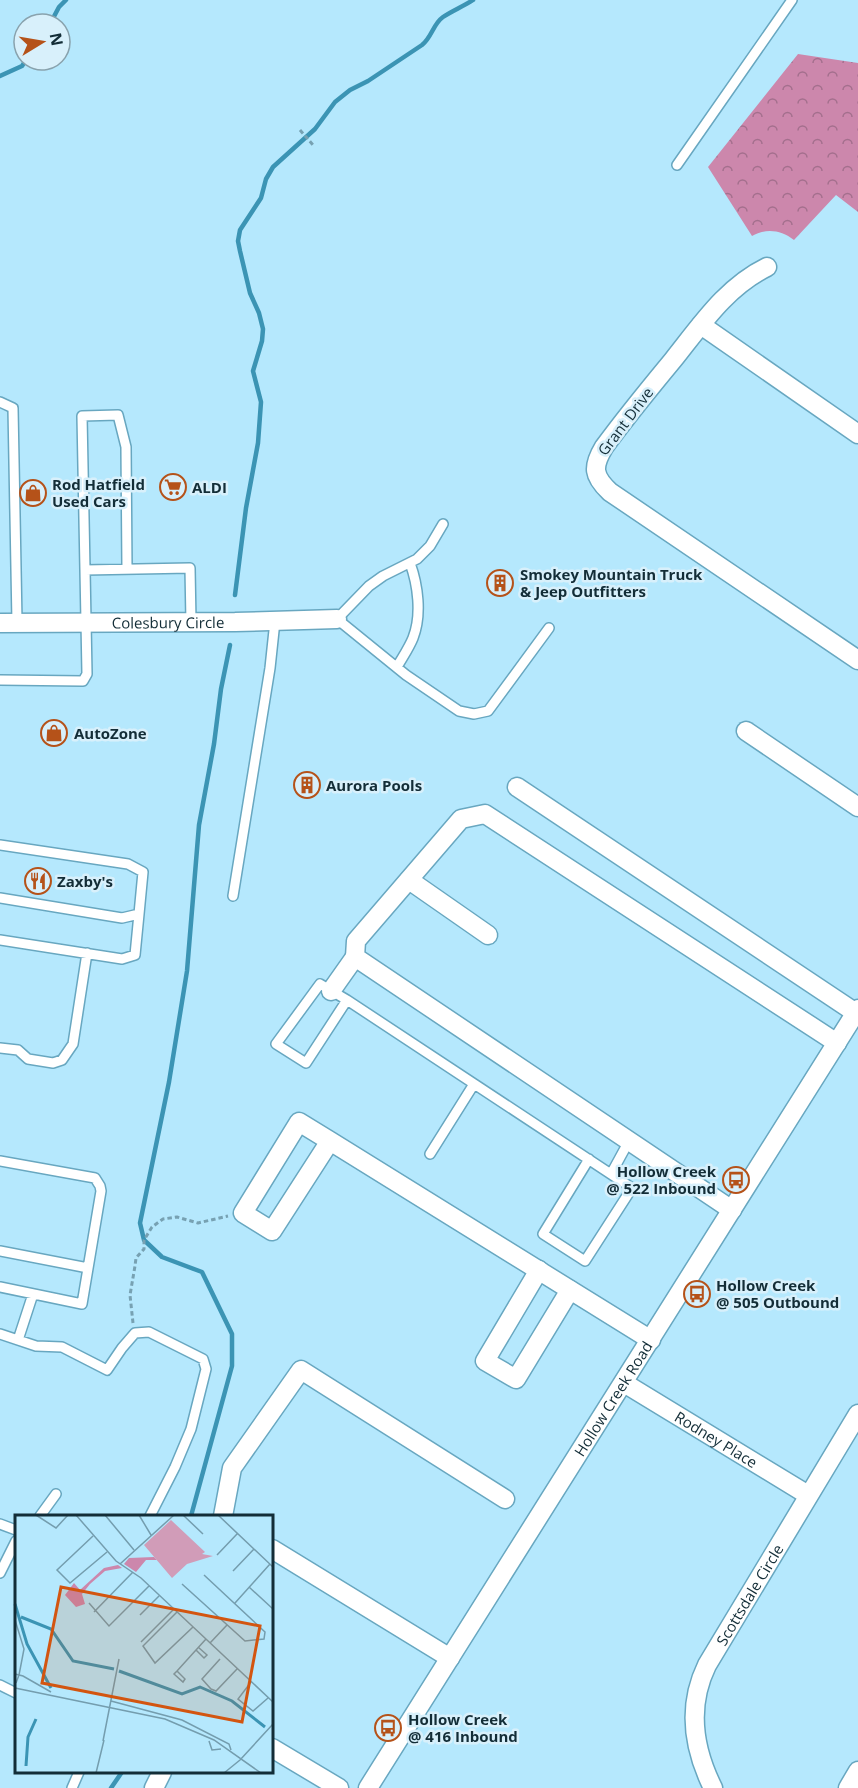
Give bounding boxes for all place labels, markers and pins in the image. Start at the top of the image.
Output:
supermarket icon: ALDI [158,472,188,502]
place label: Rod Hatfield Used Cars [52,474,145,511]
place label: ALDI [192,477,227,497]
shop icon: Rod Hatfield Used Cars [18,478,48,508]
place label: Smokey Mountain Truck & Jeep Outfitters [520,564,703,601]
building icon: Smokey Mountain Truck & Jeep Outfitters [485,568,515,598]
shop icon: AutoZone [39,718,69,748]
place label: AutoZone [74,723,147,743]
building icon: Aurora Pools [292,770,322,800]
place label: Aurora Pools [326,775,422,795]
restaurant icon: Zaxby's [23,866,53,896]
place label: Zaxby's [57,871,113,891]
place label: Hollow Creek @ 522 Inbound [606,1161,717,1198]
bus stop icon: Hollow Creek @ 522 Inbound [721,1165,751,1195]
place label: Hollow Creek @ 505 Outbound [716,1275,839,1312]
bus stop icon: Hollow Creek @ 505 Outbound [682,1279,712,1309]
place label: Hollow Creek @ 416 Inbound [408,1709,518,1746]
bus stop icon: Hollow Creek @ 416 Inbound [373,1713,403,1743]

